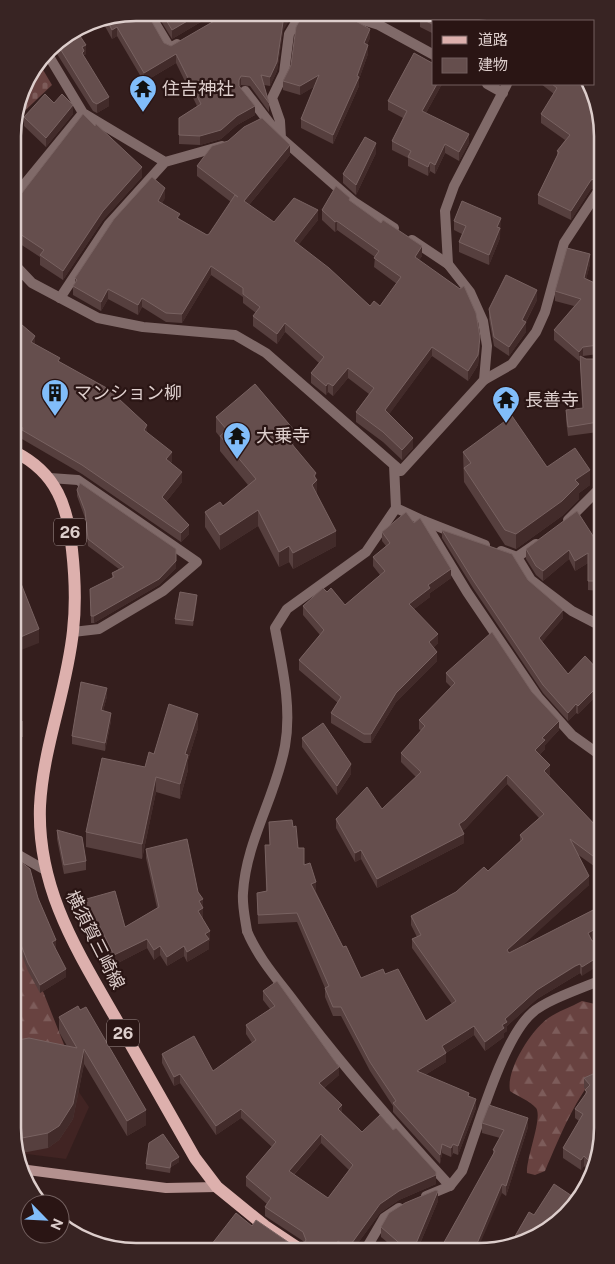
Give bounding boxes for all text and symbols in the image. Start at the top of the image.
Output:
legend [432,20,595,85]
text: 道路 [478,31,508,48]
text: 建物 [478,56,508,73]
temple icon: 住吉神社 [128,74,158,113]
place label: 住吉神社 [162,78,234,99]
building icon: マンション柳 [40,378,70,417]
place label: マンション柳 [74,382,182,403]
temple icon: 長善寺 [491,385,521,424]
place label: 長善寺 [525,389,579,410]
temple icon: 大乗寺 [222,421,252,460]
place label: 大乗寺 [256,425,310,446]
road number: 26 [54,518,86,546]
street label: 横須賀三崎線 [62,887,129,993]
road number: 26 [107,1020,139,1046]
north arrow [20,1194,70,1244]
text: N [47,1216,66,1233]

